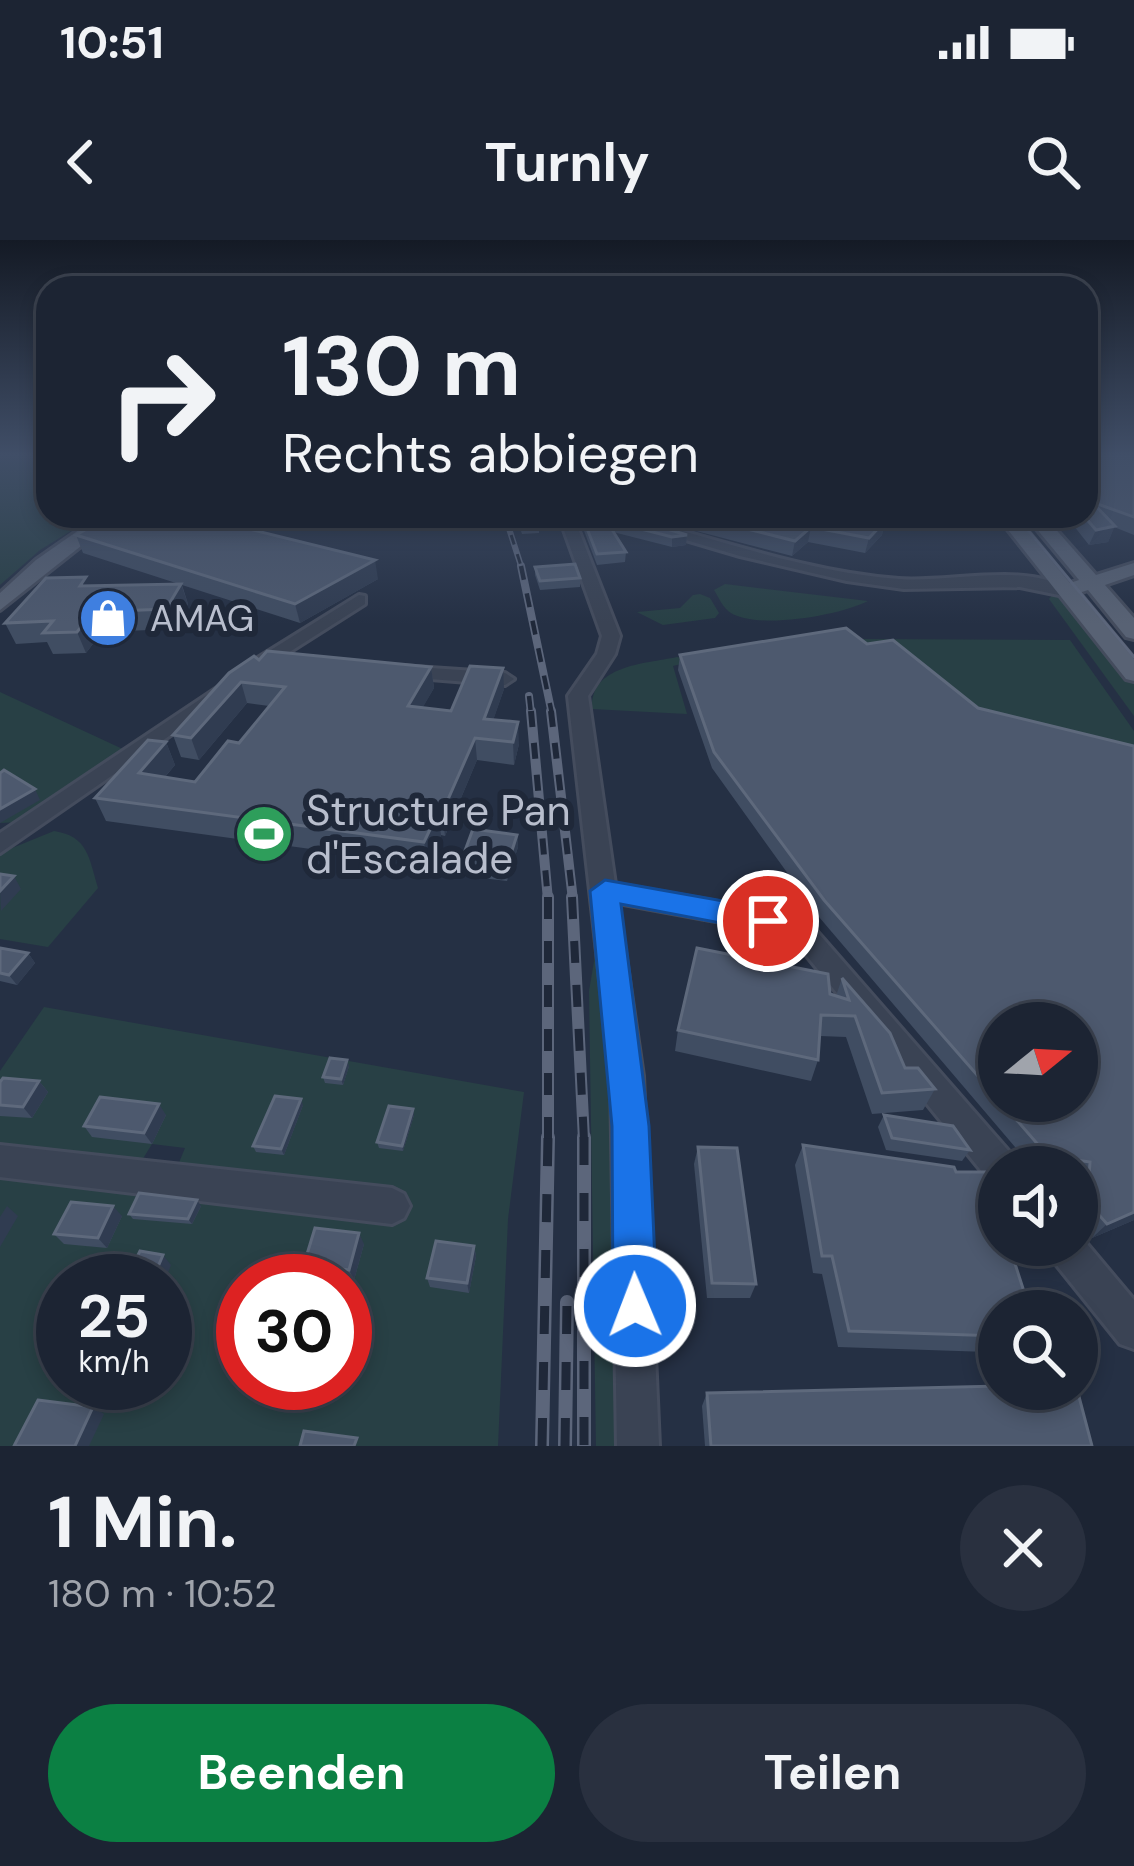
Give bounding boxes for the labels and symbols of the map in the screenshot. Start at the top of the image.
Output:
shop icon: AMAG [77,587,139,649]
place label: AMAG [150,595,254,642]
place label: Structure Pan d'Escalade [306,783,571,886]
sports icon: Structure Pan d'Escalade [233,803,295,865]
pin [717,870,819,972]
north arrow [978,1002,1098,1122]
position arrow [572,1243,698,1369]
speed limit sign: 30 [216,1254,372,1410]

